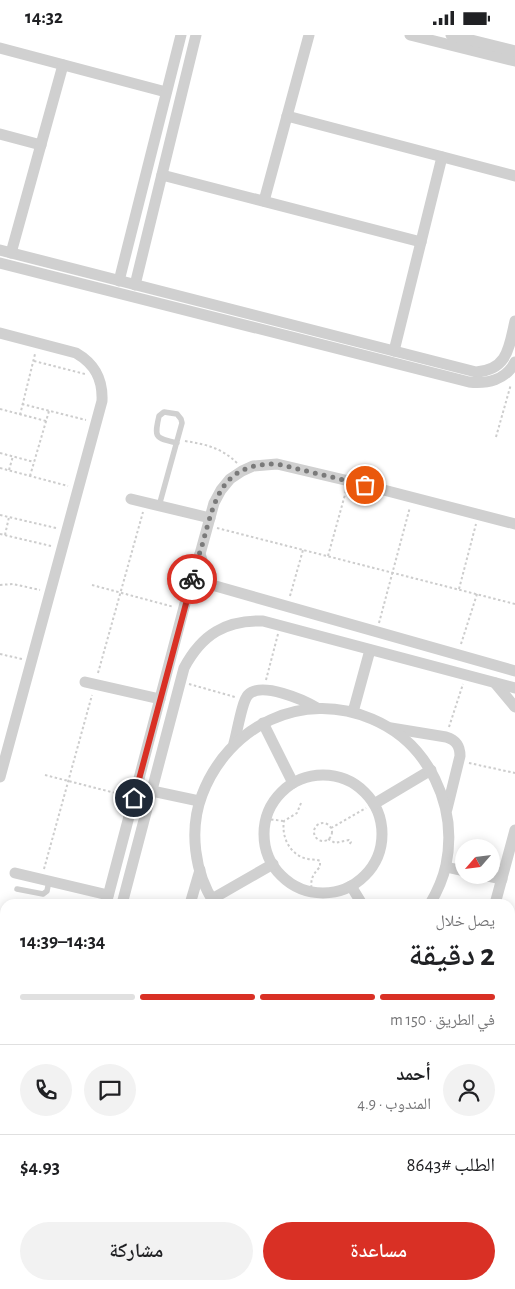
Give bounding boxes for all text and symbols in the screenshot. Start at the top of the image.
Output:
text: 14:32 [25,8,63,27]
pin [344,464,386,506]
icon: bag [351,471,379,499]
courier [167,554,217,604]
icon: bike [178,565,206,593]
pin [113,777,155,819]
icon: home [120,784,148,812]
north arrow [455,839,500,884]
map controls [455,839,500,884]
text: يصل خلال [436,913,495,929]
text: 14:34–14:39 [20,932,105,951]
text: 2 دقيقة [409,939,495,971]
text: في الطريق · 150 m [390,1012,495,1028]
button: phone [20,1064,72,1116]
button: chat [84,1064,136,1116]
button: person [443,1064,495,1116]
text: أحمد [396,1065,431,1084]
text: المندوب · 4.9 [357,1096,431,1112]
text: الطلب #8643 [406,1156,495,1175]
text: $4.93 [20,1158,60,1177]
button: مشاركة [20,1222,253,1280]
button: مساعدة [263,1222,495,1280]

